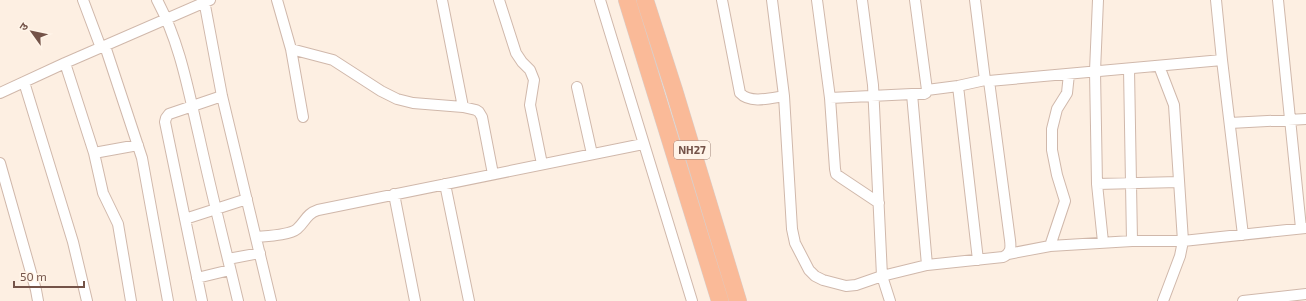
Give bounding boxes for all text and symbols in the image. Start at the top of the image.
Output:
north arrow [12,12,52,52]
text: उ [16,20,31,33]
road number: NH27 [674,141,710,159]
scale bar [14,263,84,289]
text: 50 m [20,269,47,283]

